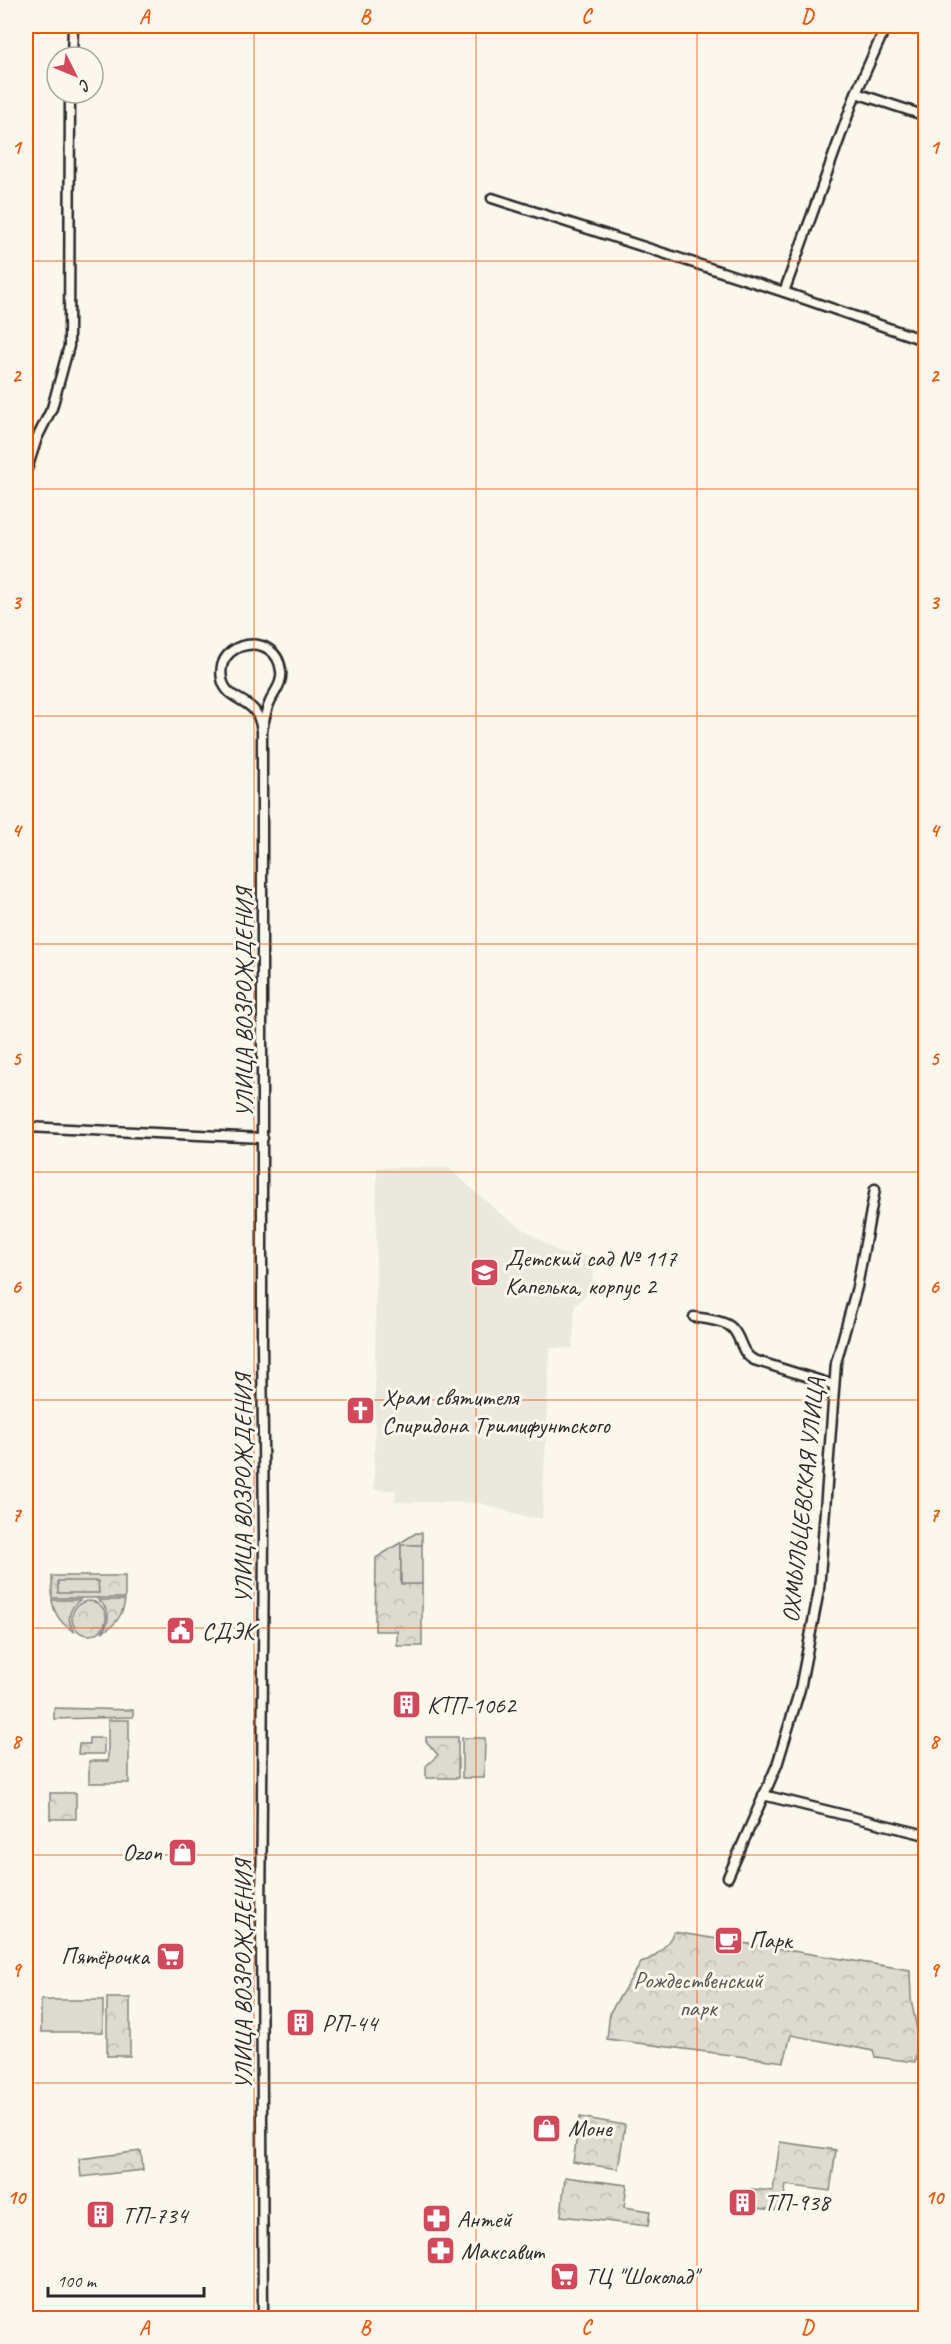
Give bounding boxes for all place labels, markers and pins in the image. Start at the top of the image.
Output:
place label: Детский сад № 117 Капелька, корпус 2 [505,1243,678,1301]
school or university icon: Детский сад № 117 Капелька, корпус 2 [468,1256,500,1288]
place label: Храм святителя Спиридона Тримифунтского [382,1382,611,1440]
church icon: Храм святителя Спиридона Тримифунтского [345,1395,377,1427]
public building icon: СДЭК [165,1615,197,1647]
place label: СДЭК [202,1616,260,1646]
building icon: КТП-1062 [390,1689,422,1721]
place label: КТП-1062 [427,1690,518,1720]
shop icon: Ozon [167,1836,199,1868]
place label: Ozon [123,1837,162,1867]
cafe icon: Парк [712,1924,744,1956]
place label: Парк [749,1925,794,1955]
supermarket icon: Пятёрочка [154,1940,186,1972]
place label: Пятёрочка [61,1941,150,1971]
building icon: РП-44 [285,2007,317,2039]
place label: РП-44 [322,2008,379,2038]
shop icon: Моне [531,2112,563,2144]
place label: Моне [568,2113,614,2143]
building icon: ТП-938 [727,2186,759,2218]
place label: ТП-938 [764,2187,832,2217]
building icon: ТП-734 [85,2199,117,2231]
place label: ТП-734 [122,2200,190,2230]
pharmacy icon: Антей [420,2203,452,2235]
place label: Антей [457,2204,513,2234]
pharmacy icon: Максавит [424,2235,456,2267]
place label: Максавит [461,2236,546,2266]
supermarket icon: ТЦ "Шоколад" [548,2260,580,2292]
place label: ТЦ "Шоколад" [585,2261,703,2291]

